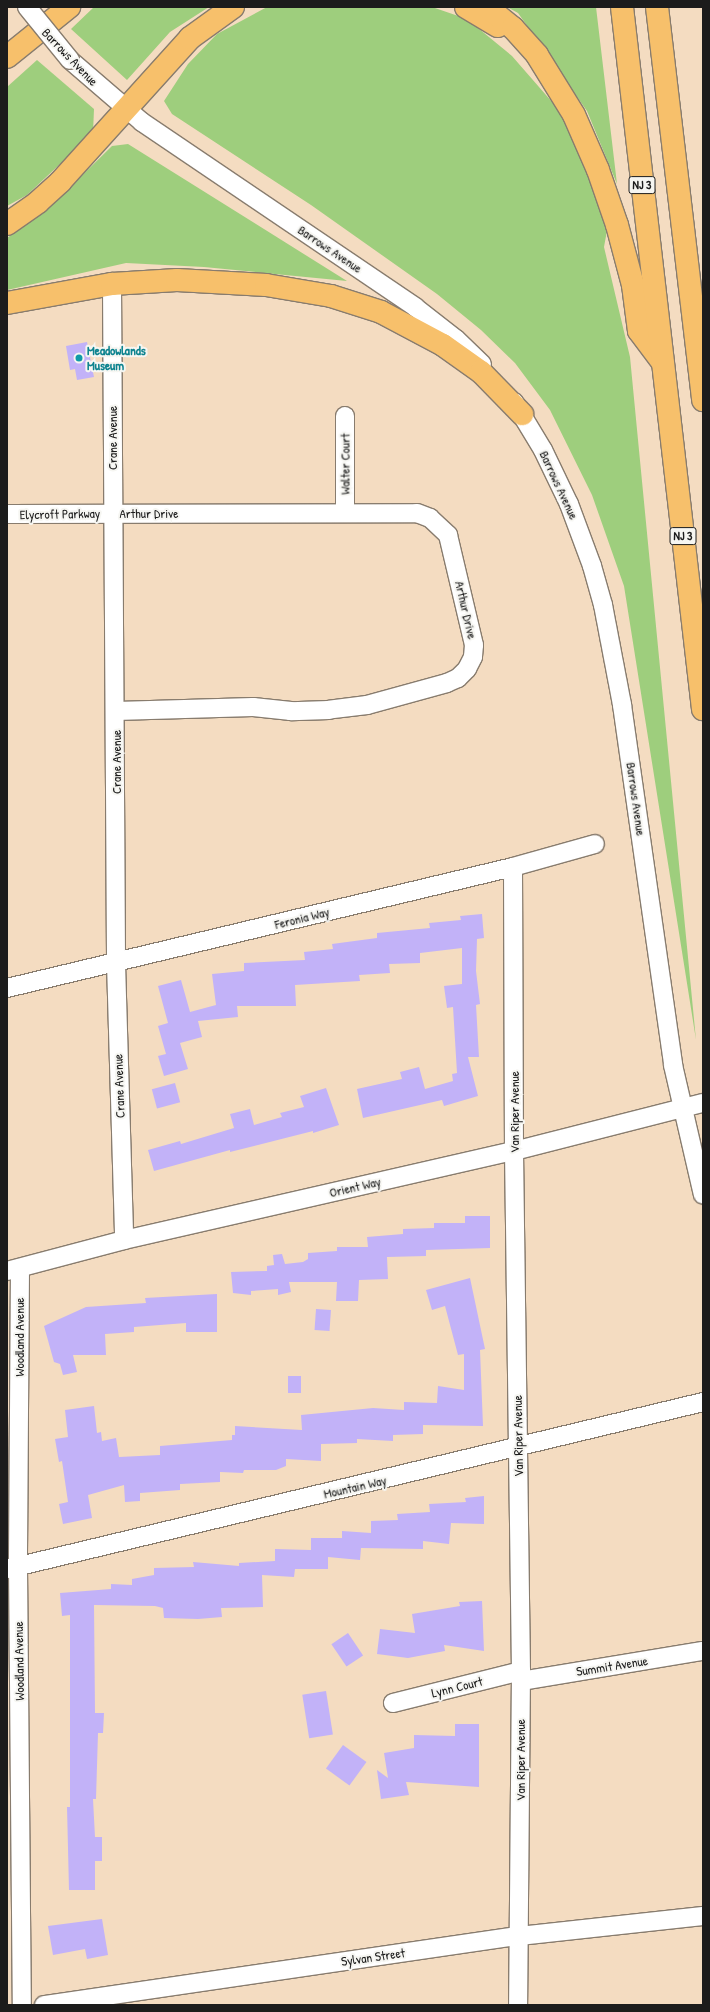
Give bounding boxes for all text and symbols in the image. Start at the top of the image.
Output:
street label: Barrows Avenue [39,25,101,89]
road number: NJ 3 [628,175,656,195]
street label: Barrows Avenue [295,222,365,276]
place label: Meadowlands Museum [87,343,146,374]
marker: Meadowlands Museum [74,353,84,363]
street label: Crane Avenue [104,406,120,470]
street label: Walter Court [337,433,353,495]
street label: Barrows Avenue [536,448,582,522]
street label: Elycroft Parkway [20,505,100,523]
street label: Arthur Drive [120,505,178,521]
road number: NJ 3 [669,526,697,546]
street label: Arthur Drive [452,580,480,640]
street label: Crane Avenue [108,730,124,794]
street label: Barrows Avenue [623,761,649,837]
street label: Feronia Way [273,904,331,932]
street label: Crane Avenue [110,1054,128,1118]
street label: Van Riper Avenue [506,1071,522,1153]
street label: Orient Way [328,1174,382,1200]
street label: Woodland Avenue [11,1297,27,1377]
street label: Van Riper Avenue [509,1395,527,1477]
street label: Mountain Way [322,1472,388,1502]
street label: Woodland Avenue [11,1621,27,1701]
street label: Summit Avenue [575,1653,649,1679]
street label: Lynn Court [430,1673,484,1701]
street label: Van Riper Avenue [512,1719,528,1801]
street label: Sylvan Street [340,1945,406,1969]

